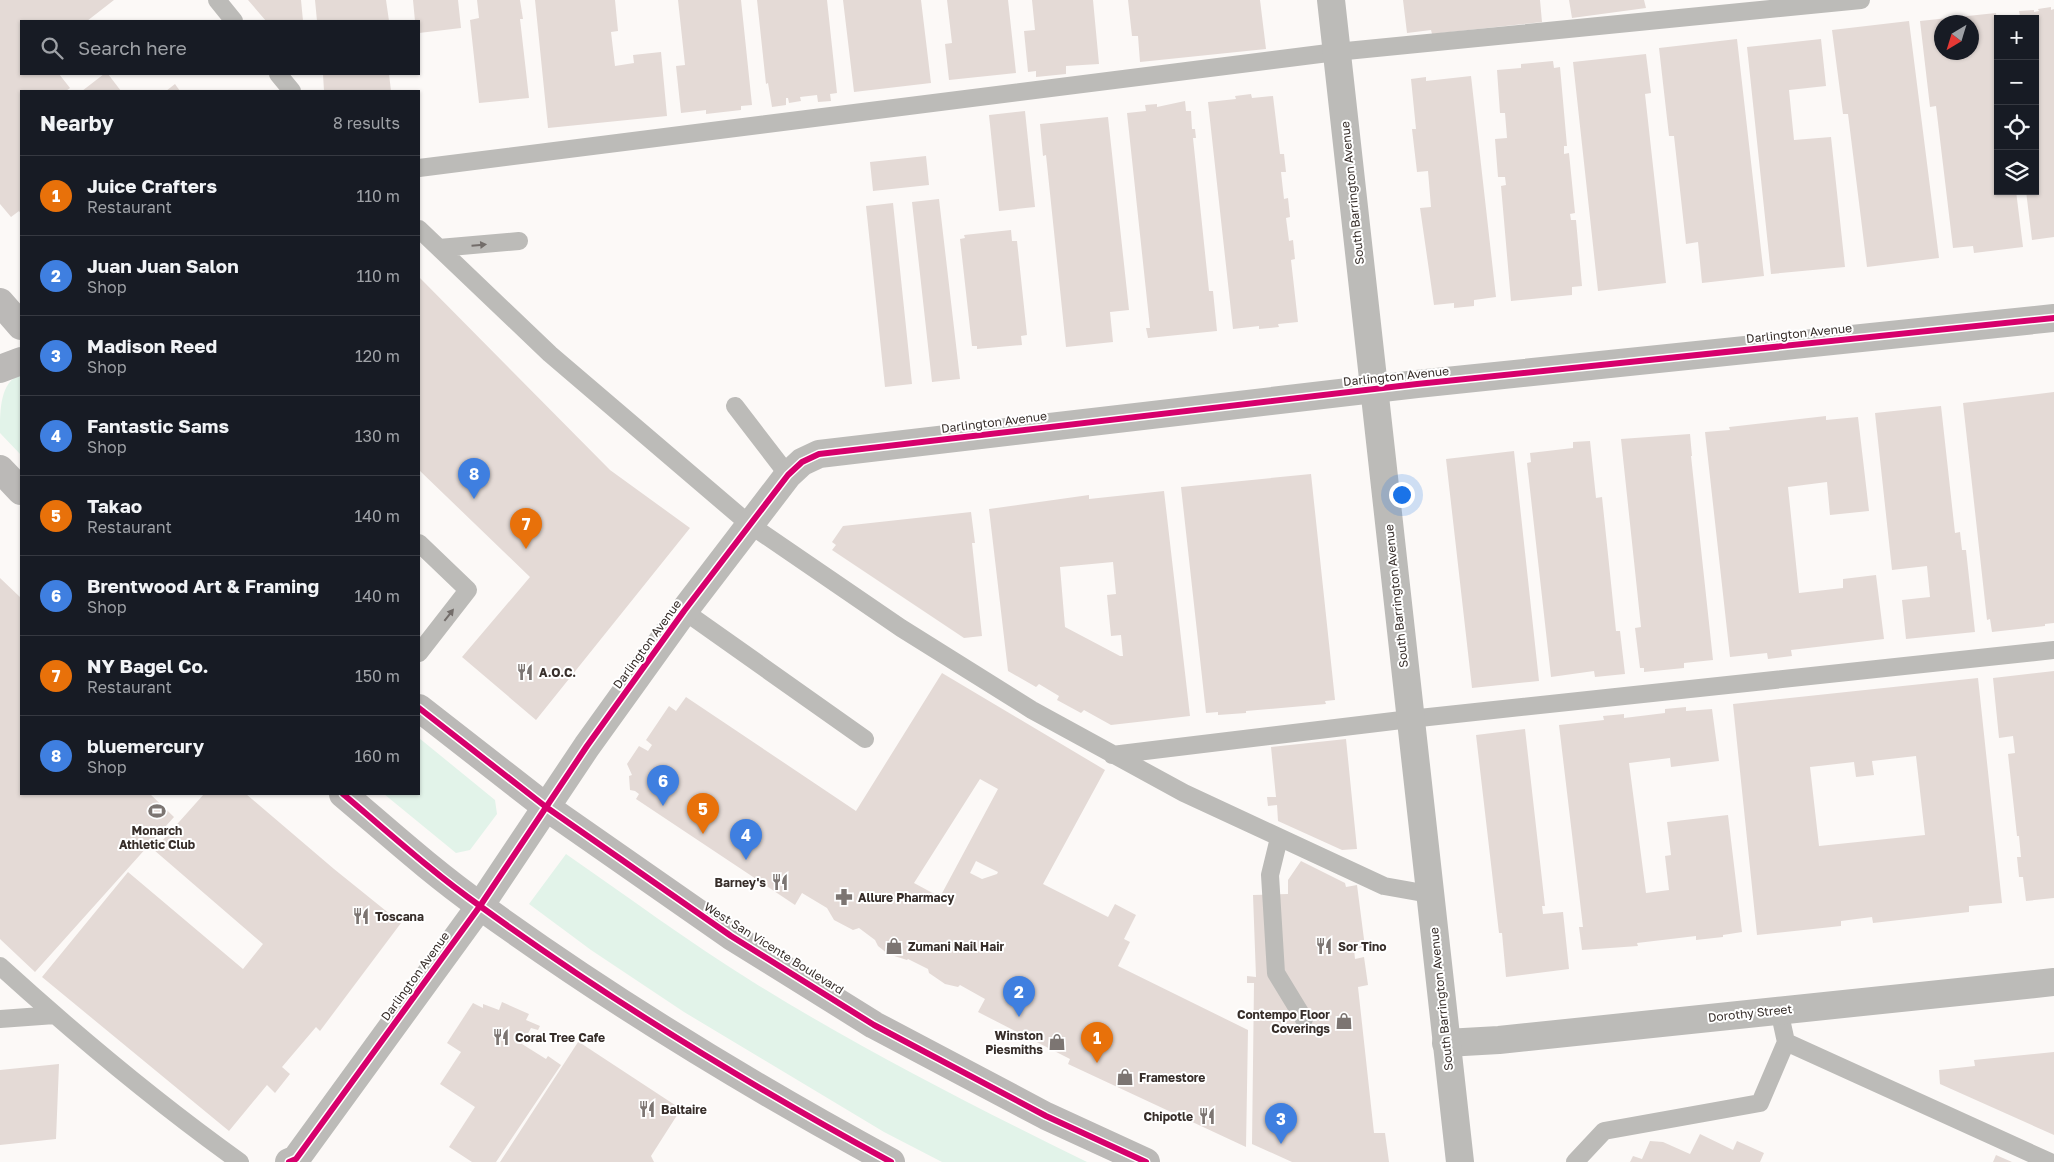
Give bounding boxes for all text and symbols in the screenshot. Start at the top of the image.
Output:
north arrow [1934,15,1979,60]
map controls [1994,15,2039,195]
button: + [1994,15,2039,60]
search box [20,20,420,75]
icon: search [38,34,66,62]
text: Search here [78,36,187,59]
button: − [1994,60,2039,105]
button: locate [1994,105,2039,150]
text: Nearby [40,110,114,136]
text: 8 results [333,113,400,133]
street label: South Barrington Avenue [1337,120,1367,265]
button: layers [1994,150,2039,195]
text: Juice Crafters [87,174,217,197]
text: 1 [52,186,60,206]
text: 110 m [356,186,400,206]
text: Restaurant [87,197,172,217]
one-way arrow [472,241,488,249]
text: Juan Juan Salon [87,254,239,277]
text: 2 [51,266,61,286]
text: 110 m [356,266,400,286]
text: Shop [87,277,127,297]
street label: Darlington Avenue [1745,320,1853,346]
text: Madison Reed [87,334,217,357]
text: 3 [51,346,61,366]
text: 120 m [355,346,400,366]
text: Shop [87,357,127,377]
street label: Darlington Avenue [1342,363,1450,389]
street label: Darlington Avenue [940,408,1048,436]
text: Fantastic Sams [87,414,229,437]
text: 4 [51,426,61,446]
text: 130 m [355,426,400,446]
text: Shop [87,437,127,457]
pin: 8 [458,458,490,499]
your location [1389,482,1415,508]
text: Takao [87,494,142,517]
text: 5 [51,506,61,526]
text: 140 m [354,506,400,526]
pin: 7 [510,508,542,549]
text: Restaurant [87,517,172,537]
street label: South Barrington Avenue [1381,523,1411,668]
text: Brentwood Art & Framing [87,574,319,597]
text: 6 [51,586,61,606]
text: 140 m [354,586,400,606]
text: Shop [87,597,127,617]
street label: Darlington Avenue [610,597,684,691]
one-way arrow [443,609,454,622]
text: NY Bagel Co. [87,654,209,677]
restaurant icon: A.O.C. [515,662,535,682]
place label: A.O.C. [539,665,576,680]
text: 7 [52,666,60,686]
text: 150 m [355,666,400,686]
text: Restaurant [87,677,172,697]
text: bluemercury [87,734,204,757]
text: 8 [51,746,61,766]
text: 160 m [354,746,400,766]
text: Shop [87,757,127,777]
pin: 6 [647,765,679,806]
pin: 5 [687,793,719,834]
sports icon: Monarch Athletic Club [147,801,167,821]
pin: 4 [730,819,762,860]
place label: Monarch Athletic Club [119,823,196,852]
restaurant icon: Barney's [770,872,790,892]
place label: Barney's [715,875,766,890]
pharmacy icon: Allure Pharmacy [834,887,854,907]
place label: Allure Pharmacy [858,890,955,905]
street label: West San Vicente Boulevard [701,899,847,997]
restaurant icon: Toscana [351,906,371,926]
place label: Toscana [375,909,424,924]
street label: South Barrington Avenue [1426,926,1456,1071]
street label: Darlington Avenue [378,929,452,1023]
shop icon: Zumani Nail Hair [884,936,904,956]
restaurant icon: Sor Tino [1314,936,1334,956]
place label: Zumani Nail Hair [908,939,1004,954]
place label: Sor Tino [1338,939,1386,954]
pin: 2 [1003,976,1035,1017]
street label: Dorothy Street [1707,1001,1793,1025]
place label: Contempo Floor Coverings [1237,1007,1330,1036]
shop icon: Contempo Floor Coverings [1334,1011,1354,1031]
pin: 1 [1081,1022,1113,1063]
restaurant icon: Coral Tree Cafe [491,1027,511,1047]
place label: Winston Piesmiths [985,1028,1043,1057]
place label: Coral Tree Cafe [515,1030,605,1045]
shop icon: Winston Piesmiths [1047,1032,1067,1052]
shop icon: Framestore [1115,1067,1135,1087]
place label: Framestore [1139,1070,1205,1085]
restaurant icon: Baltaire [637,1099,657,1119]
place label: Baltaire [661,1102,707,1117]
pin: 3 [1265,1103,1297,1144]
restaurant icon: Chipotle [1197,1106,1217,1126]
place label: Chipotle [1144,1109,1193,1124]

